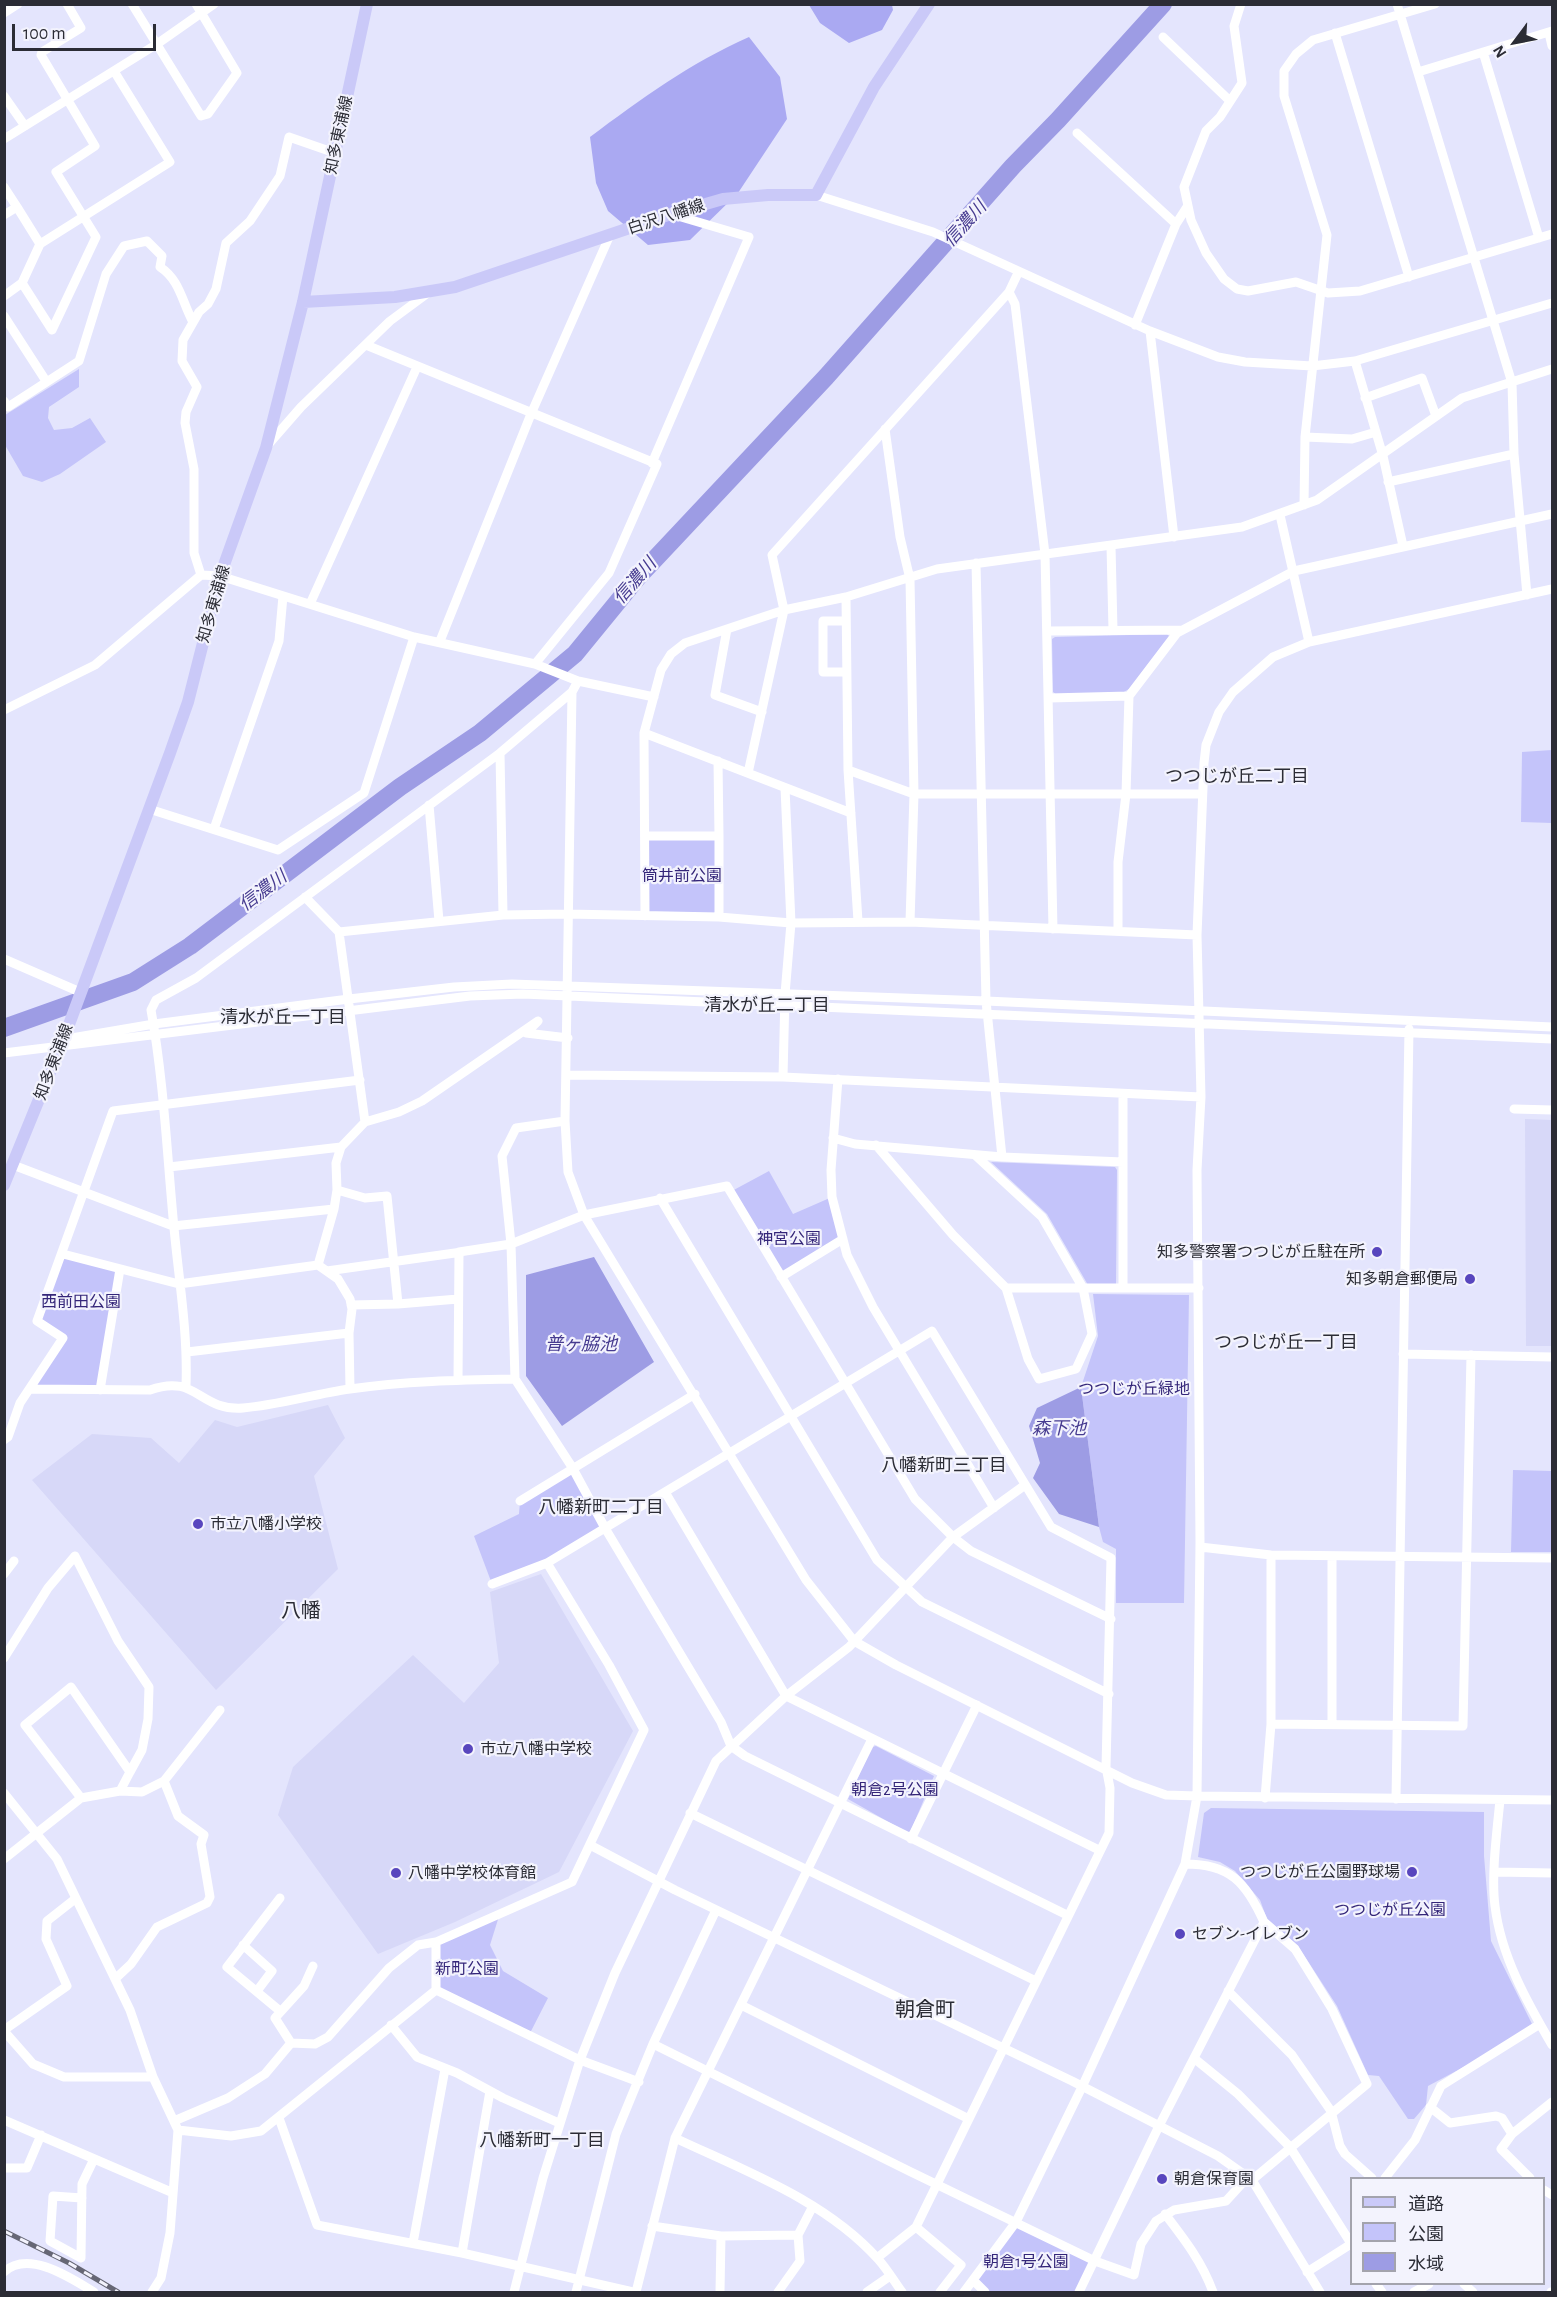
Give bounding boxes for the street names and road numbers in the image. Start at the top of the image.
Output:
street label: 知多東浦線 [321,94,357,176]
street label: 白沢八幡線 [625,196,707,238]
street label: 知多東浦線 [194,563,234,645]
street label: 知多東浦線 [31,1021,77,1103]

